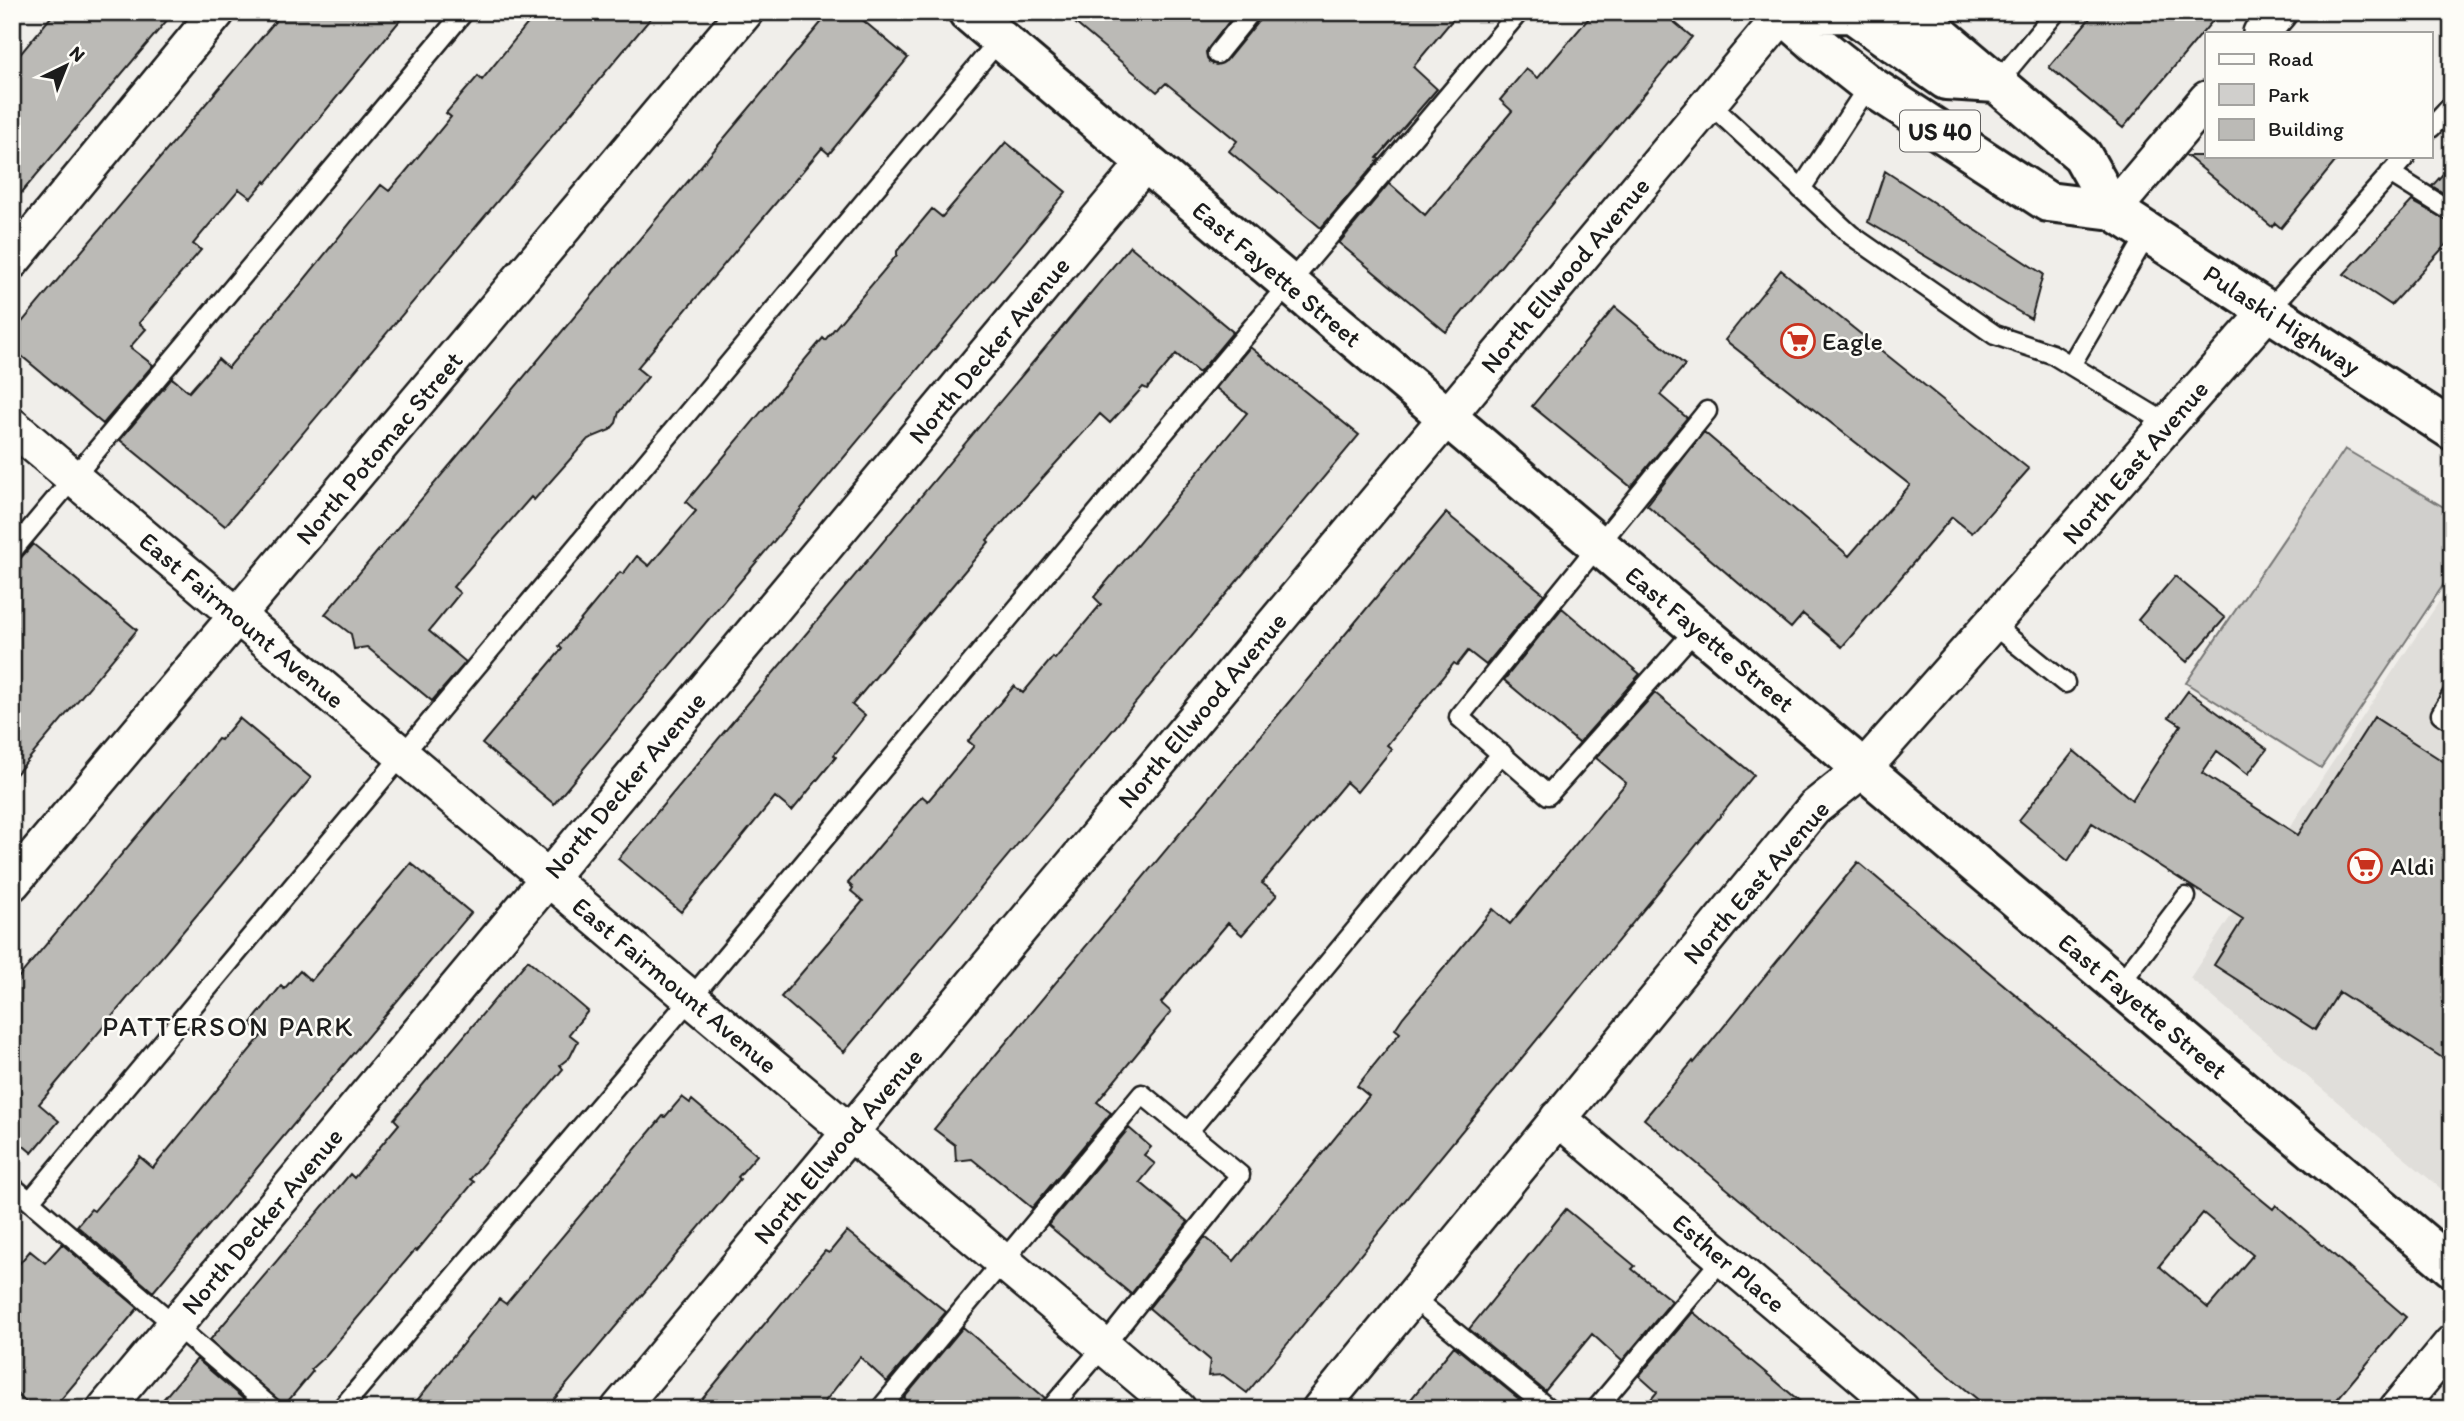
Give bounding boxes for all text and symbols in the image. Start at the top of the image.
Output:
north arrow [32,32,102,102]
legend [2205,32,2432,158]
text: N [65,41,90,67]
text: Road [2268,46,2314,71]
text: Park [2268,82,2310,107]
road number: US 40 [1900,110,1980,152]
text: Building [2268,116,2344,141]
street label: North Ellwood Avenue [1473,170,1657,380]
street label: East Fayette Street [1186,194,1369,354]
street label: North Decker Avenue [901,250,1077,450]
street label: Pulaski Highway [2197,257,2367,383]
supermarket icon: Eagle [1779,322,1817,360]
place label: Eagle [1822,325,1883,357]
street label: North Potomac Street [289,344,469,551]
street label: North East Avenue [2055,373,2215,551]
street label: East Fairmount Avenue [133,525,351,715]
street label: East Fayette Street [1619,559,1802,719]
street label: North Ellwood Avenue [1110,605,1294,815]
street label: North Decker Avenue [537,685,713,885]
street label: North East Avenue [1676,793,1836,971]
supermarket icon: Aldi [2346,847,2384,885]
place label: Aldi [2390,850,2435,882]
street label: East Fairmount Avenue [566,890,784,1080]
street label: East Fayette Street [2052,926,2235,1086]
district label: PATTERSON PARK [102,1009,354,1043]
street label: North Ellwood Avenue [746,1041,930,1251]
street label: North Decker Avenue [174,1121,350,1321]
street label: Esther Place [1666,1206,1792,1320]

